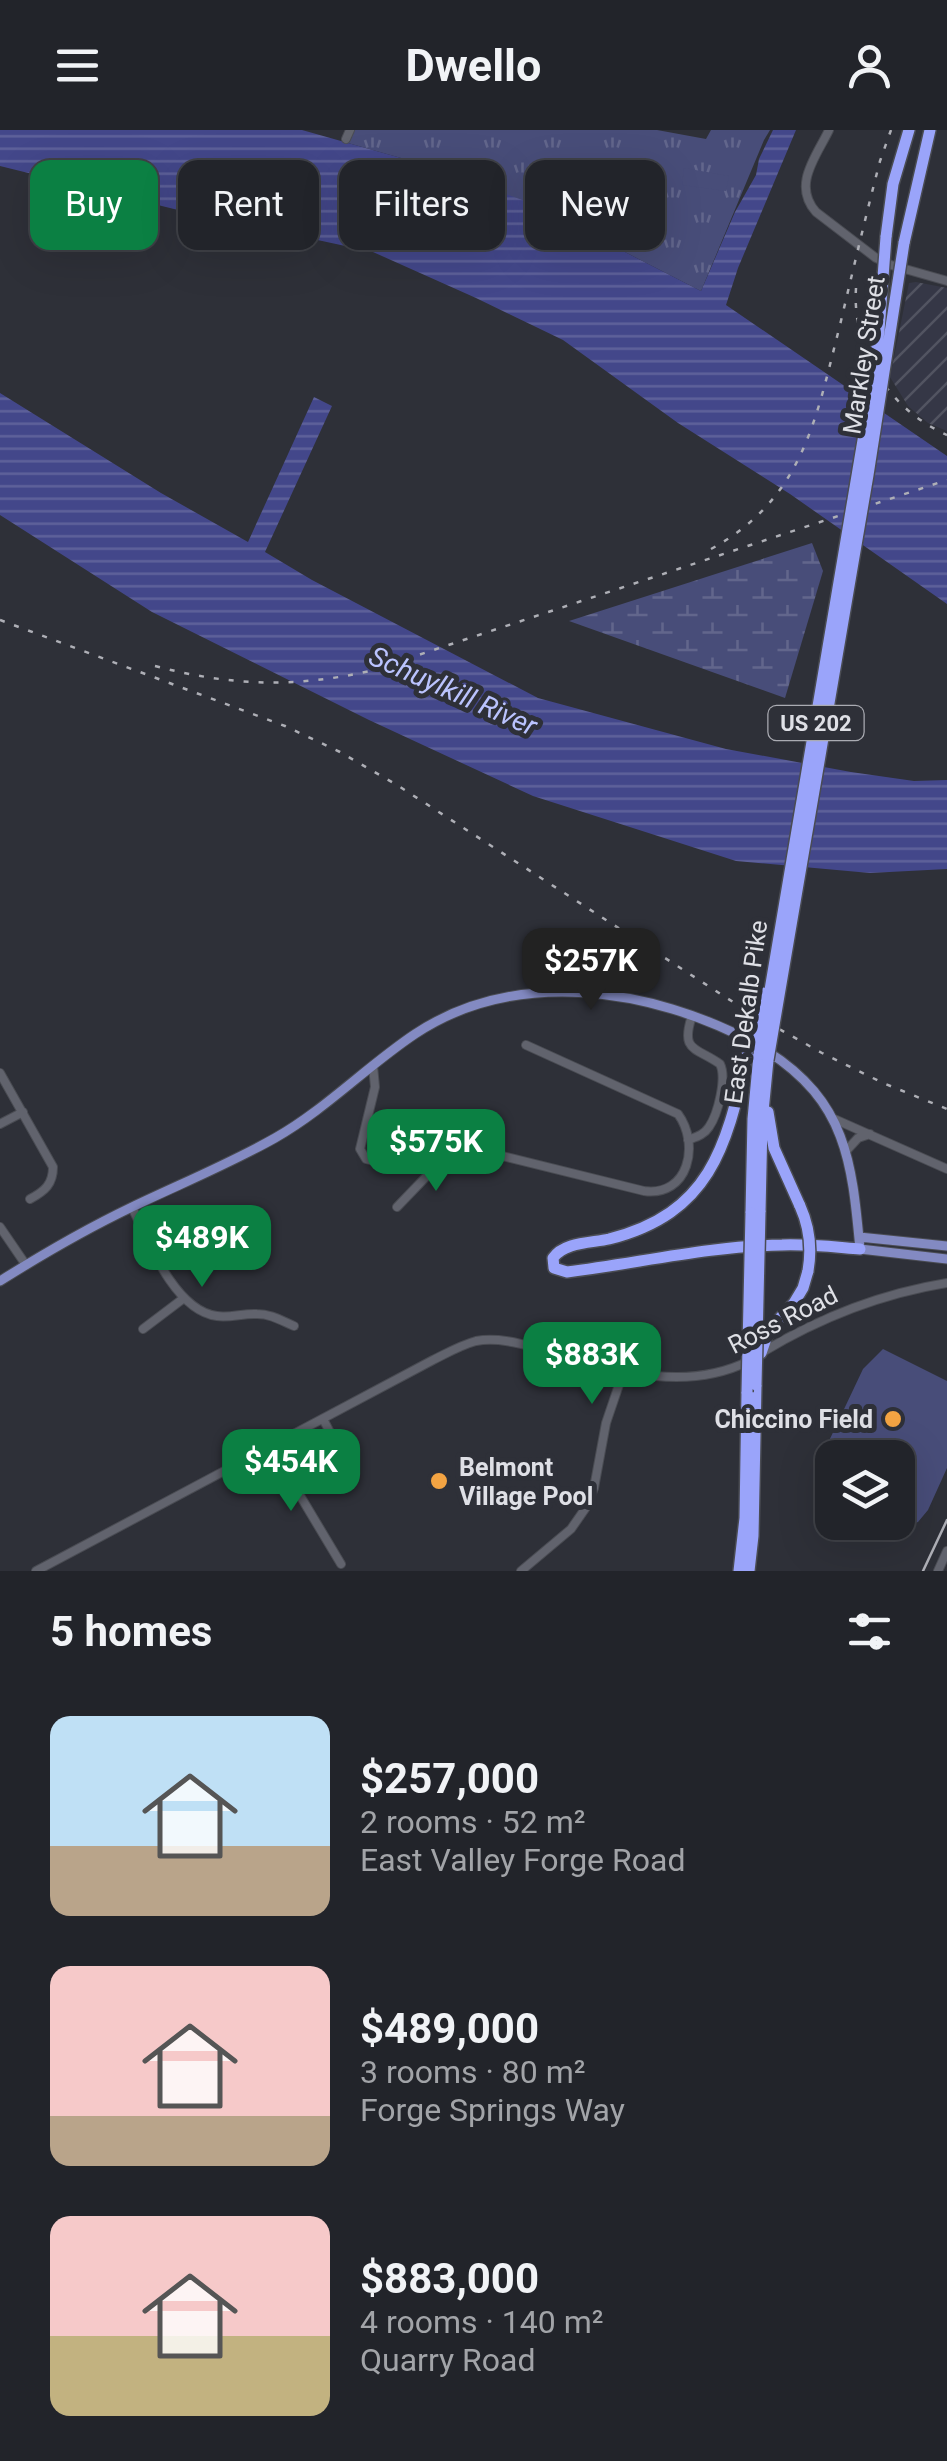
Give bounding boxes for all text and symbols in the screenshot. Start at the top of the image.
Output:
icon: menu [50,38,105,93]
icon: person [842,38,897,93]
text: Dwello [406,39,541,92]
chip: Buy [30,160,158,250]
chip: Rent [178,160,319,250]
chip: Filters [339,160,505,250]
chip: New [525,160,665,250]
street label: Markley Street [837,274,891,436]
water label: Schuylkill River [364,639,543,743]
road number: US 202 [768,706,864,740]
street label: East Dekalb Pike [719,918,773,1106]
pin: $257K [521,928,661,1013]
text: $257K [544,941,638,979]
pin: $575K [366,1109,506,1194]
text: $575K [389,1122,483,1160]
pin: $489K [132,1205,272,1290]
text: $489K [155,1218,249,1256]
street label: Ross Road [723,1280,843,1360]
pin: $883K [522,1322,662,1407]
text: $883K [545,1335,639,1373]
place label: Chiccino Field [714,1405,873,1434]
marker: Chiccino Field [882,1408,904,1430]
pin: $454K [221,1429,361,1514]
map controls [815,1440,915,1540]
button: layers [815,1440,915,1540]
text: $454K [244,1442,338,1480]
place label: Belmont Village Pool [459,1453,593,1511]
marker: Belmont Village Pool [428,1470,450,1492]
icon: filters [842,1604,897,1659]
text: 5 homes [50,1607,212,1656]
text: $257,000 [360,1754,539,1803]
icon: home [130,1756,250,1876]
text: 2 rooms · 52 m² [360,1803,585,1841]
text: East Valley Forge Road [360,1841,685,1879]
text: $489,000 [360,2004,539,2053]
icon: home [130,2006,250,2126]
text: 3 rooms · 80 m² [360,2053,585,2091]
text: Forge Springs Way [360,2091,625,2129]
text: $883,000 [360,2254,539,2303]
icon: home [130,2256,250,2376]
text: 4 rooms · 140 m² [360,2303,603,2341]
text: Quarry Road [360,2341,536,2379]

